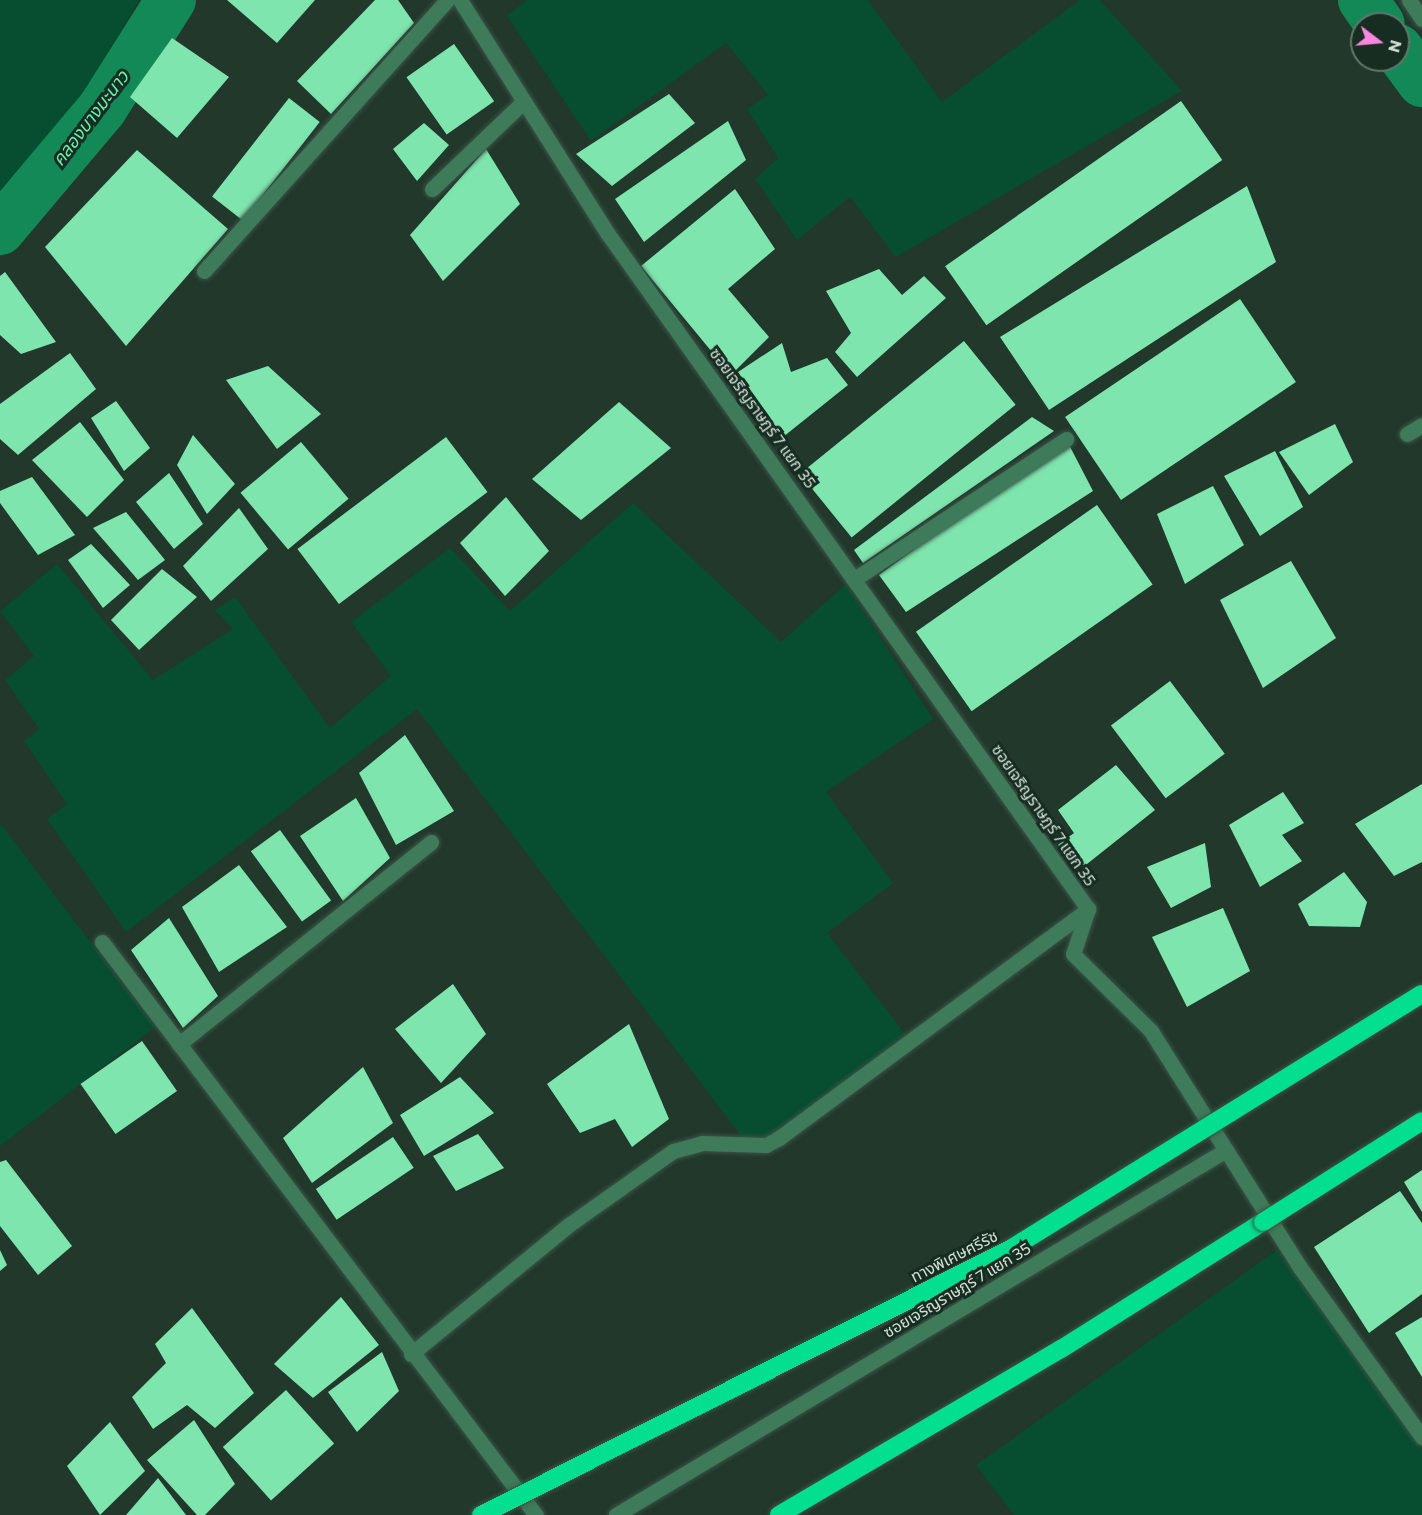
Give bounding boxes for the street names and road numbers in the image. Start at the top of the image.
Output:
street label: ซอยเจริญราษฎร์ 7 แยก 35 [706,344,820,492]
street label: ซอยเจริญราษฎร์ 7 แยก 35 [988,741,1100,889]
street label: ทางพิเศษศรีรัช [907,1226,1001,1286]
street label: ซอยเจริญราษฎร์ 7 แยก 35 [880,1238,1034,1342]

